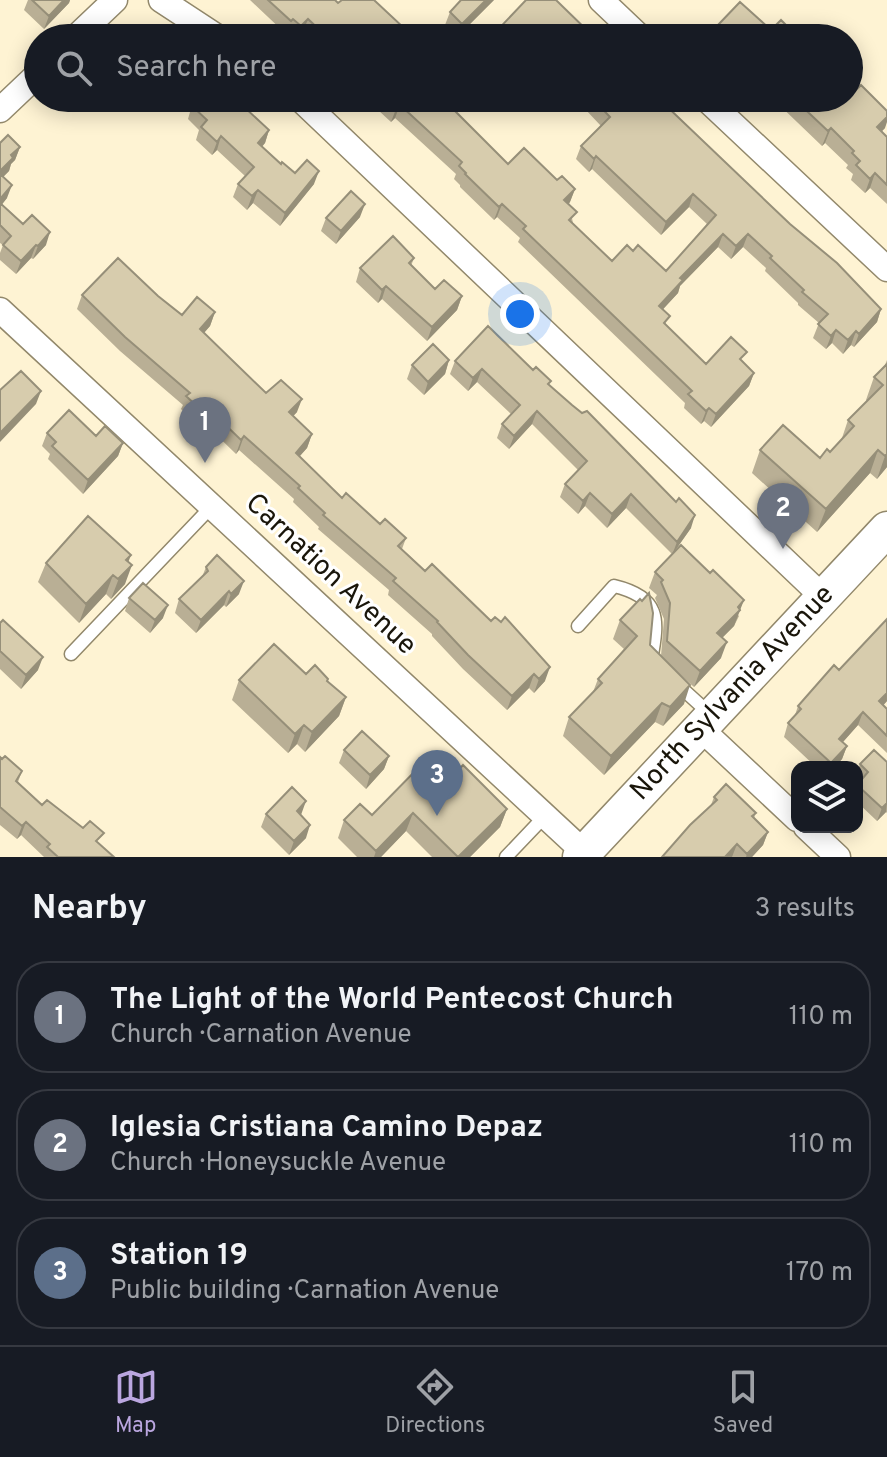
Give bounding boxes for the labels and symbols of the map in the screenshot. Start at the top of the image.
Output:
your location [500,294,540,334]
pin: 1 [179,397,231,463]
pin: 2 [757,483,809,549]
street label: Carnation Avenue [237,486,423,664]
street label: North Sylvania Avenue [623,578,843,809]
pin: 3 [411,750,463,816]

